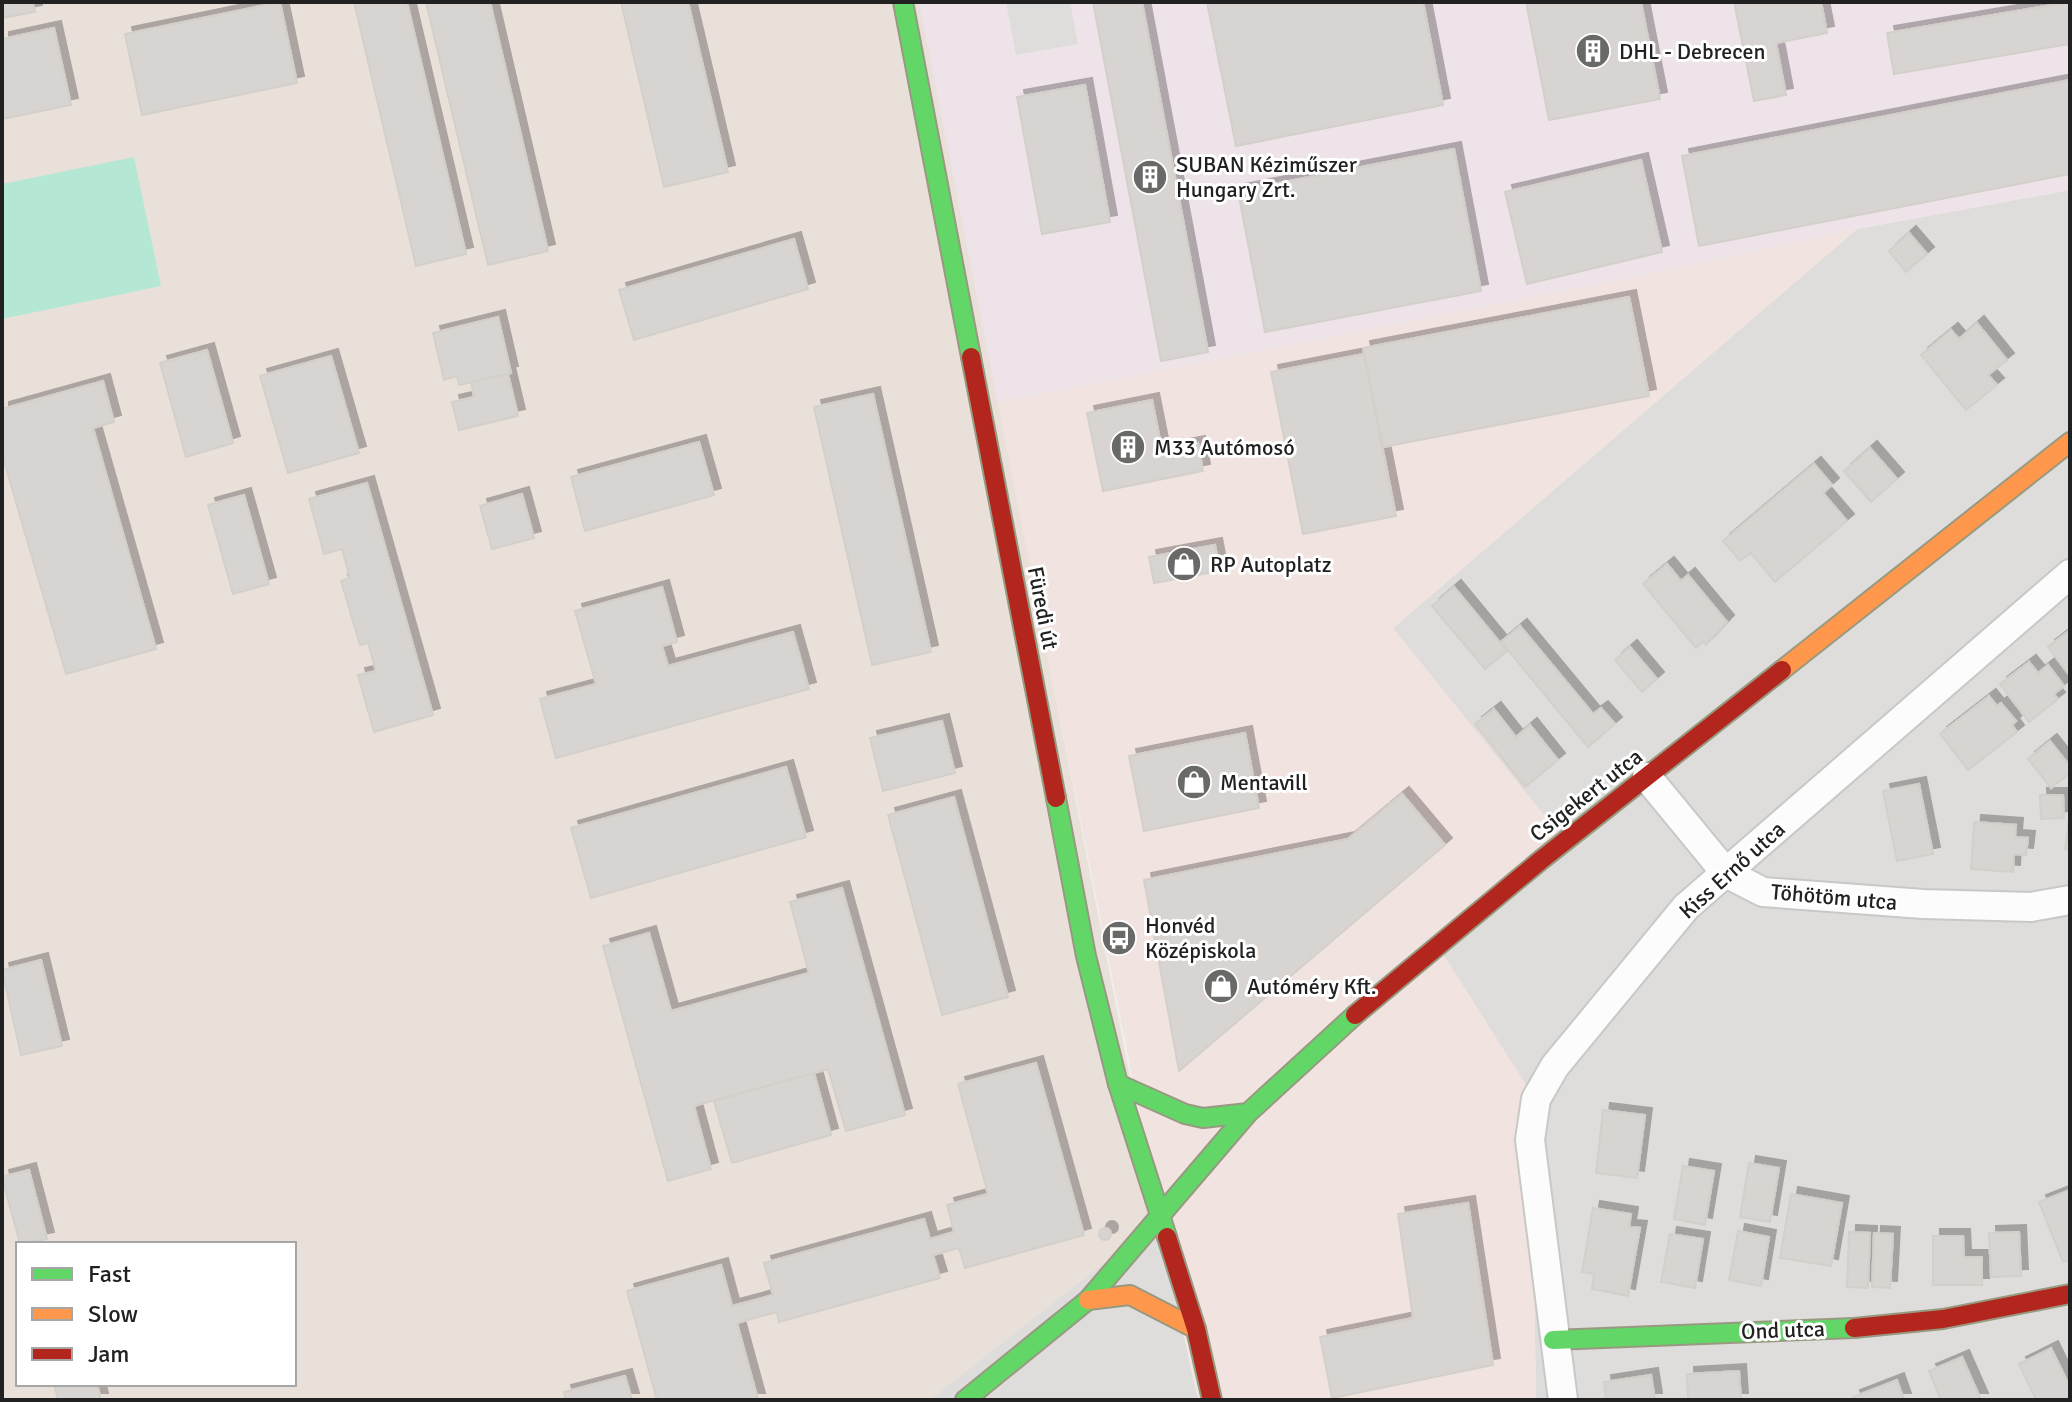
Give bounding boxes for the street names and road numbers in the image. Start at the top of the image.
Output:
street label: Füredi út [1022,564,1064,652]
street label: Csigekert utca [1524,743,1648,847]
street label: Kiss Ernő utca [1674,815,1790,925]
street label: Töhötöm utca [1770,878,1898,916]
street label: Ond utca [1741,1315,1825,1345]

